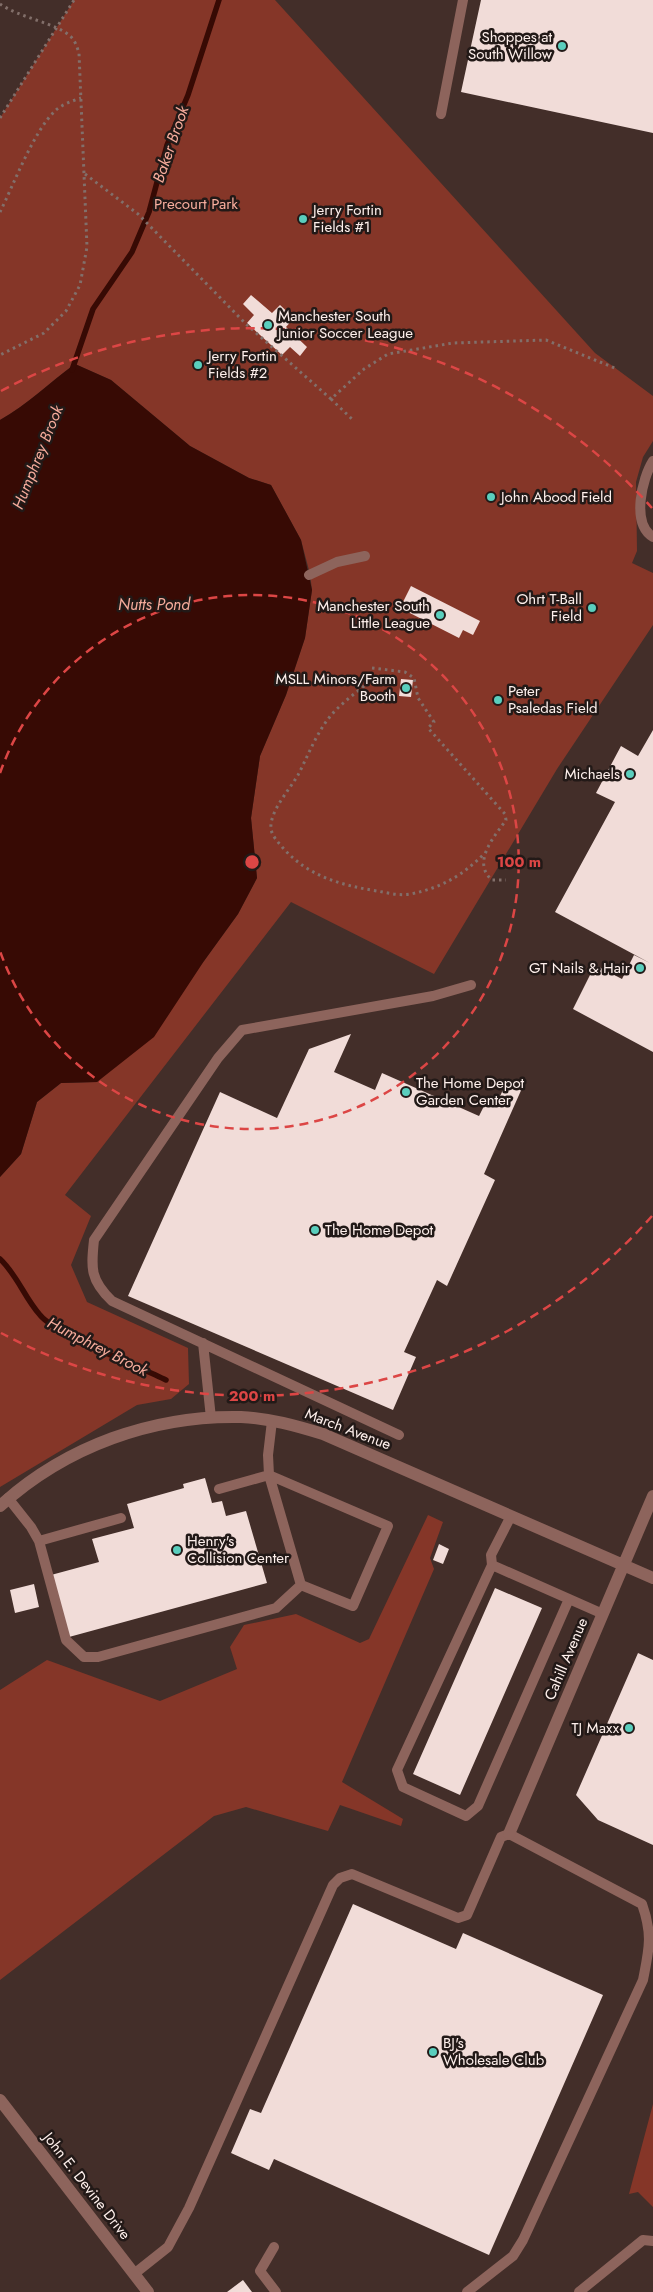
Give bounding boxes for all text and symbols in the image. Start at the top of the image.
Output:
place label: Shoppes at South Willow [468,26,553,65]
marker: Shoppes at South Willow [556,40,568,52]
water label: Baker Brook [147,102,195,186]
park label: Precourt Park [154,193,238,215]
place label: Jerry Fortin Fields #1 [311,199,382,238]
marker: Jerry Fortin Fields #1 [297,213,309,225]
place label: Manchester South Junior Soccer League [276,305,413,344]
marker: Manchester South Junior Soccer League [262,319,274,331]
place label: Jerry Fortin Fields #2 [206,345,277,384]
marker: Jerry Fortin Fields #2 [192,359,204,371]
water label: Humphrey Brook [6,401,69,513]
place label: John Abood Field [499,486,612,508]
marker: John Abood Field [485,491,497,503]
place label: Ohrt T-Ball Field [516,588,582,627]
water label: Nutts Pond [118,593,191,616]
place label: Manchester South Little League [317,595,430,634]
marker: Ohrt T-Ball Field [586,602,598,614]
marker: Manchester South Little League [434,609,446,621]
place label: MSLL Minors/Farm Booth [275,668,396,707]
place label: Peter Psaledas Field [508,680,598,719]
marker: MSLL Minors/Farm Booth [400,682,412,694]
marker: Peter Psaledas Field [492,694,504,706]
place label: Michaels [564,763,620,785]
marker: Michaels [624,768,636,780]
text: 100 m [497,851,541,873]
centre of rings [243,853,261,871]
place label: GT Nails & Hair [529,957,631,979]
marker: GT Nails & Hair [634,962,646,974]
place label: The Home Depot Garden Center [416,1072,525,1111]
marker: The Home Depot Garden Center [400,1086,412,1098]
place label: The Home Depot [325,1219,434,1241]
marker: The Home Depot [309,1224,321,1236]
water label: Humphrey Brook [43,1311,153,1382]
text: 200 m [229,1385,275,1407]
street label: March Avenue [302,1403,394,1456]
place label: Henry's Collision Center [187,1530,290,1569]
marker: Henry's Collision Center [171,1544,183,1556]
street label: Cahill Avenue [539,1614,593,1704]
place label: TJ Maxx [572,1717,620,1739]
marker: TJ Maxx [623,1722,635,1734]
place label: BJ's Wholesale Club [443,2032,545,2071]
marker: BJ's Wholesale Club [427,2046,439,2058]
street label: John E. Devine Drive [37,2126,136,2245]

